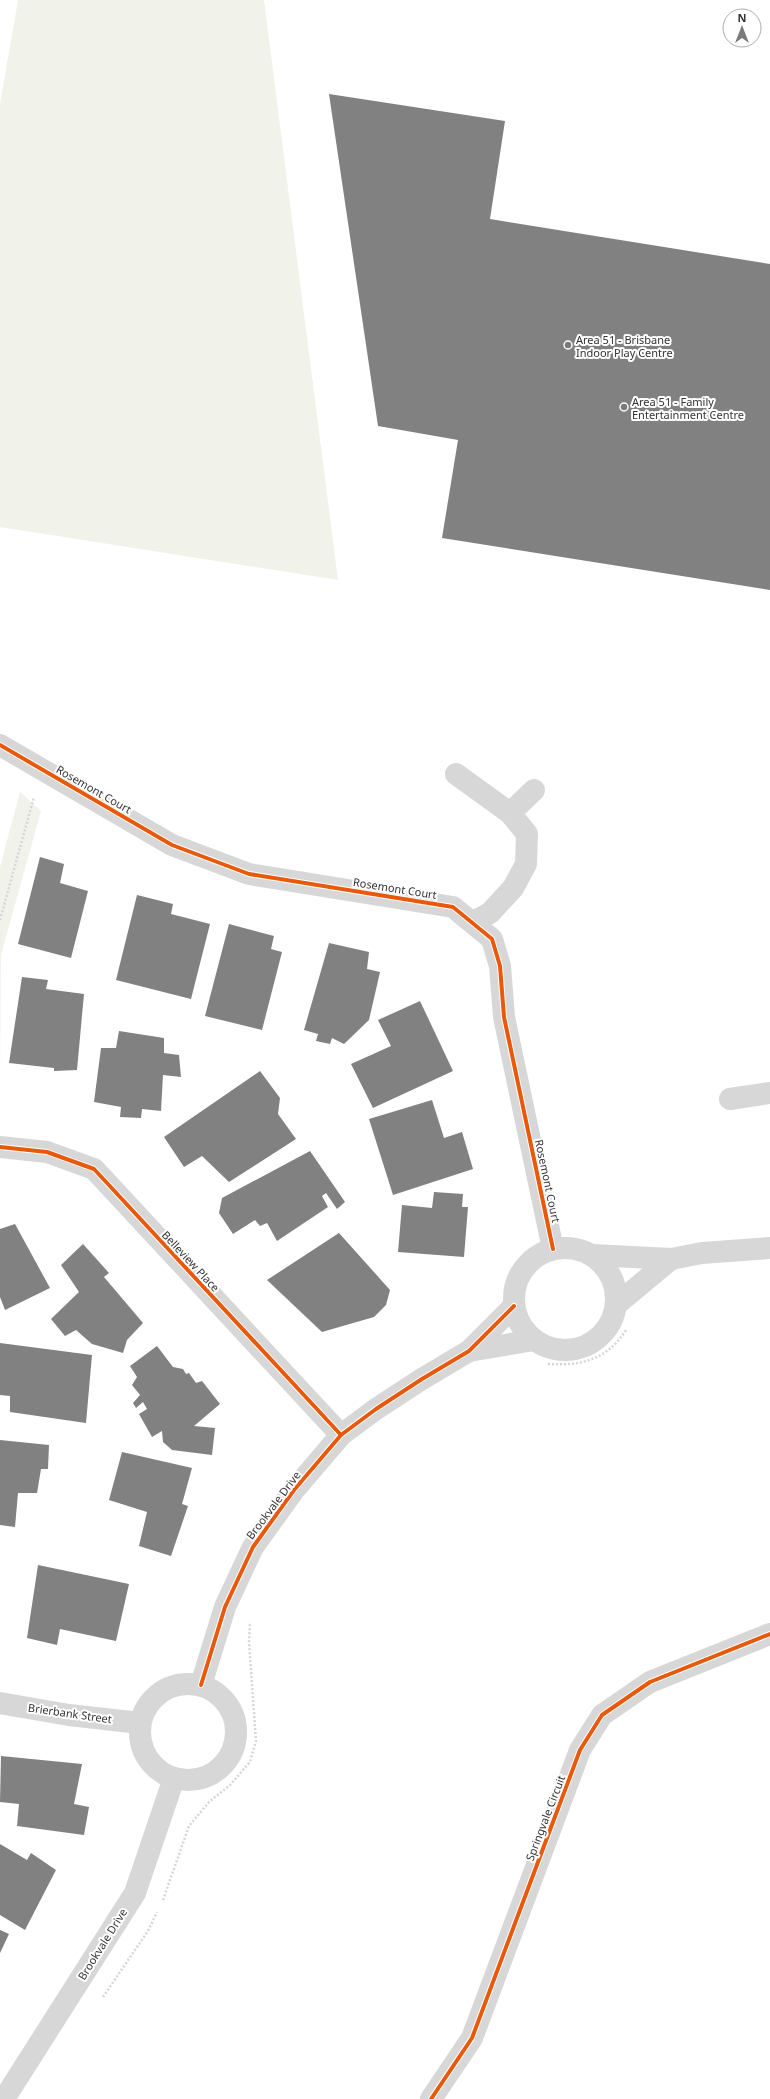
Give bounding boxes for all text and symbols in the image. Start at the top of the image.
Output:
north arrow [722,8,762,48]
text: N [738,10,746,25]
place label: Area 51 - Brisbane Indoor Play Centre [576,332,673,360]
marker: Area 51 - Brisbane Indoor Play Centre [563,340,573,350]
place label: Area 51 - Family Entertainment Centre [632,394,744,422]
marker: Area 51 - Family Entertainment Centre [619,402,629,412]
street label: Rosemont Court [54,761,134,817]
street label: Rosemont Court [352,874,438,902]
street label: Rosemont Court [532,1138,564,1224]
street label: Belleview Place [159,1227,223,1295]
street label: Brookvale Drive [242,1468,304,1542]
street label: Brierbank Street [27,1700,113,1726]
street label: Springvale Circuit [522,1773,568,1863]
street label: Brookvale Drive [74,1905,130,1983]

